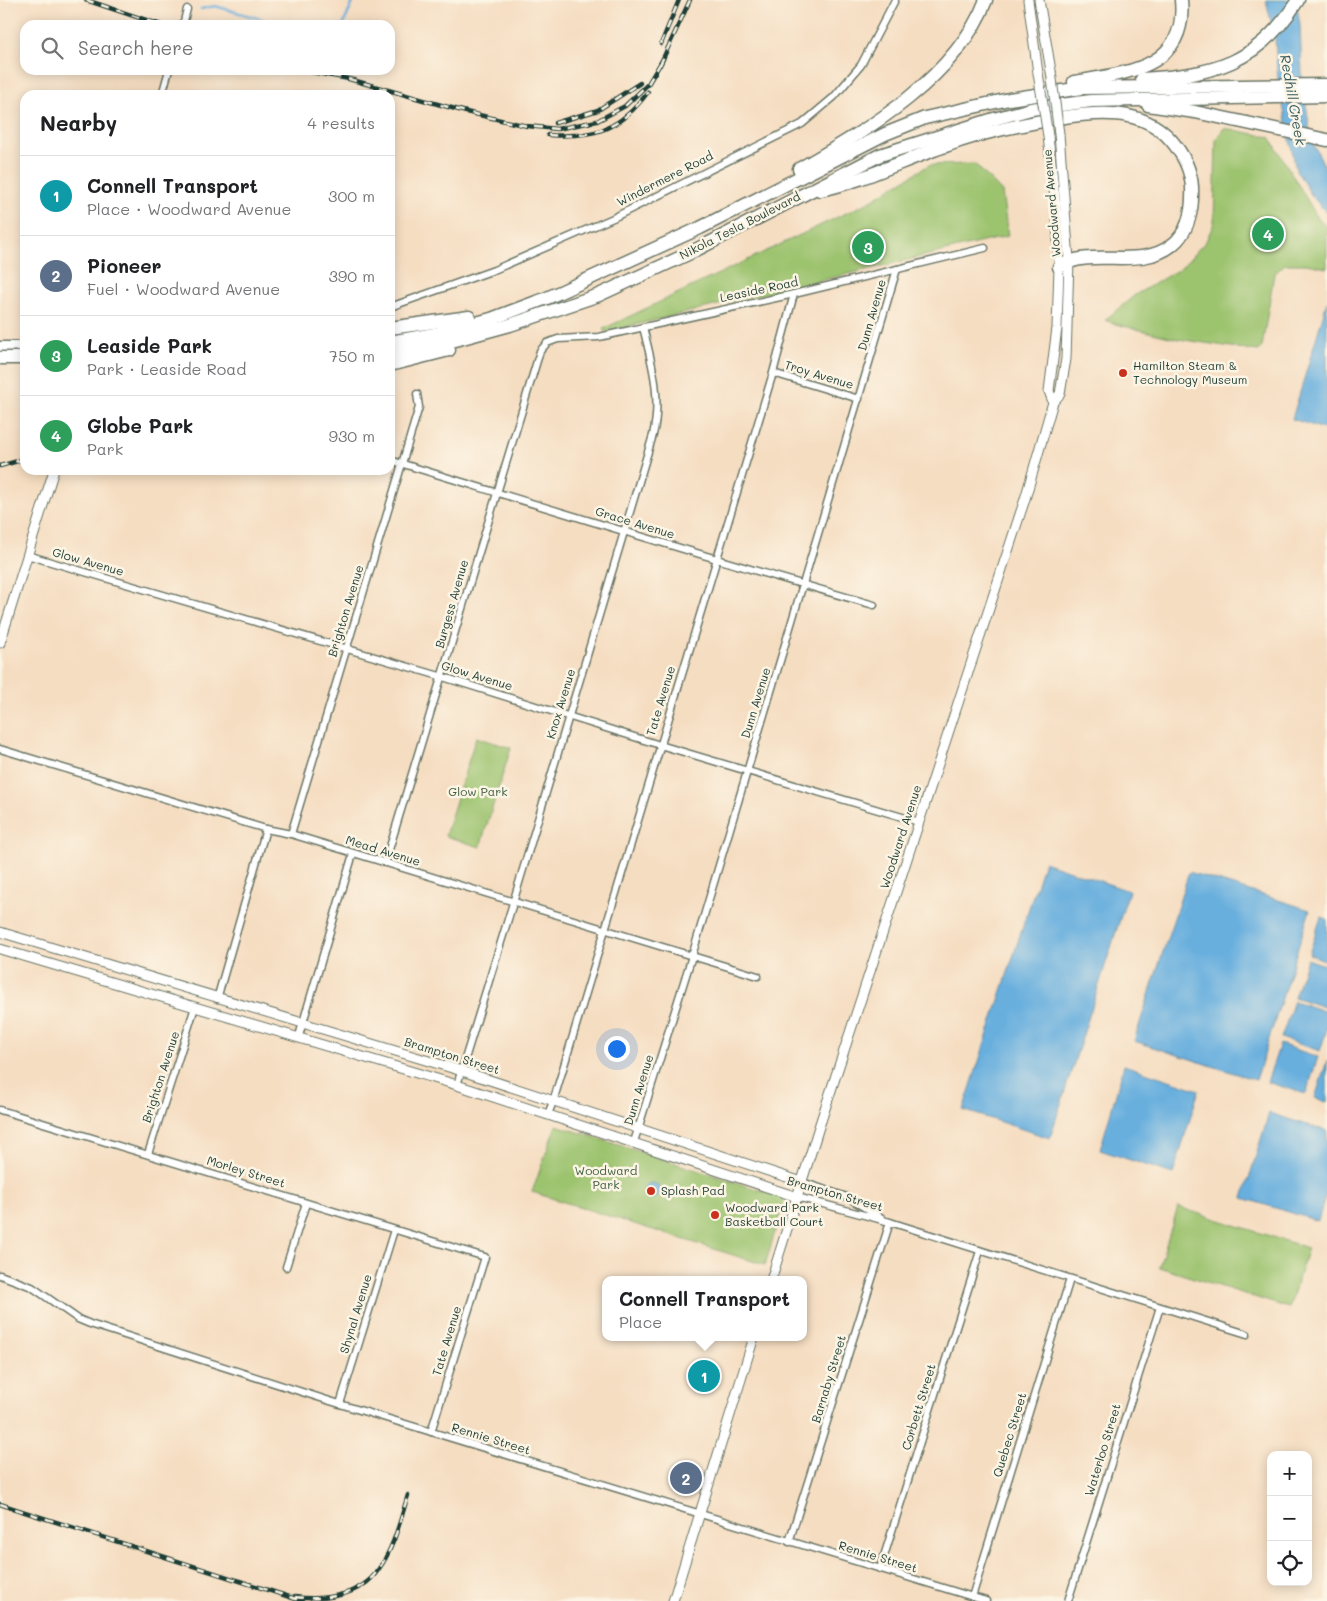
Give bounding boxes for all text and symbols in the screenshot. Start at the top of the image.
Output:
search box [20,20,395,75]
icon: search [38,34,66,62]
text: Search here [78,35,194,60]
water label: Redhill Creek [1276,53,1311,147]
text: Nearby [40,109,117,136]
text: 4 results [307,112,375,133]
street label: Windermere Road [614,147,716,209]
street label: Woodward Avenue [1038,149,1064,258]
text: Connell Transport [87,173,258,198]
text: 1 [52,185,60,206]
text: 300 m [328,185,375,206]
street label: Nikola Tesla Boulevard [676,187,803,263]
text: Place · Woodward Avenue [87,198,292,219]
pin: 4 [1252,215,1284,253]
pin: 3 [852,228,884,266]
text: Pioneer [87,253,161,278]
text: 2 [52,265,60,286]
text: 390 m [328,265,375,286]
street label: Leaside Road [718,273,800,305]
street label: Dunn Avenue [853,277,889,352]
text: Fuel · Woodward Avenue [87,278,280,299]
text: Leaside Park [87,333,212,358]
text: 3 [51,345,61,366]
text: 750 m [329,345,375,366]
street label: Troy Avenue [783,356,856,392]
place label: Hamilton Steam & Technology Museum [1133,357,1247,387]
text: Park · Leaside Road [87,358,246,379]
marker: Hamilton Steam & Technology Museum [1117,367,1129,379]
text: Globe Park [87,413,193,438]
text: 4 [51,425,61,446]
text: 930 m [328,425,375,446]
text: Park [87,438,123,459]
street label: Grace Avenue [594,502,677,542]
street label: Glow Avenue [51,543,126,579]
street label: Burgess Avenue [431,558,471,650]
street label: Brighton Avenue [323,563,367,659]
street label: Glow Avenue [440,657,515,693]
street label: Tate Avenue [642,664,678,738]
street label: Dunn Avenue [737,665,773,740]
street label: Knox Avenue [542,667,578,741]
park label: Glow Park [448,783,508,799]
street label: Woodward Avenue [876,783,924,891]
street label: Mead Avenue [344,831,423,869]
street label: Brighton Avenue [138,1029,182,1124]
street label: Brampton Street [403,1033,502,1077]
your location [604,1036,630,1062]
street label: Dunn Avenue [620,1052,656,1127]
street label: Morley Street [205,1151,288,1191]
park label: Woodward Park [575,1162,638,1192]
street label: Brampton Street [785,1172,885,1214]
place label: Splash Pad [661,1182,725,1198]
marker: Splash Pad [645,1185,657,1197]
place label: Woodward Park Basketball Court [725,1199,823,1229]
marker: Woodward Park Basketball Court [709,1209,721,1221]
street label: Shynal Avenue [335,1272,375,1355]
popup [602,1276,807,1341]
text: Connell Transport [619,1286,790,1311]
street label: Tate Avenue [428,1304,464,1378]
text: Place [619,1311,662,1332]
street label: Barnaby Street [807,1333,849,1425]
pin: 1 [688,1357,720,1395]
street label: Corbett Street [897,1362,939,1452]
street label: Quebec Street [989,1391,1029,1479]
street label: Waterloo Street [1080,1401,1124,1498]
street label: Rennie Street [450,1418,533,1458]
map controls [1267,1451,1312,1586]
button: + [1267,1451,1312,1496]
pin: 2 [670,1459,702,1497]
button: − [1267,1496,1312,1541]
street label: Rennie Street [837,1536,920,1576]
button: locate [1267,1541,1312,1586]

